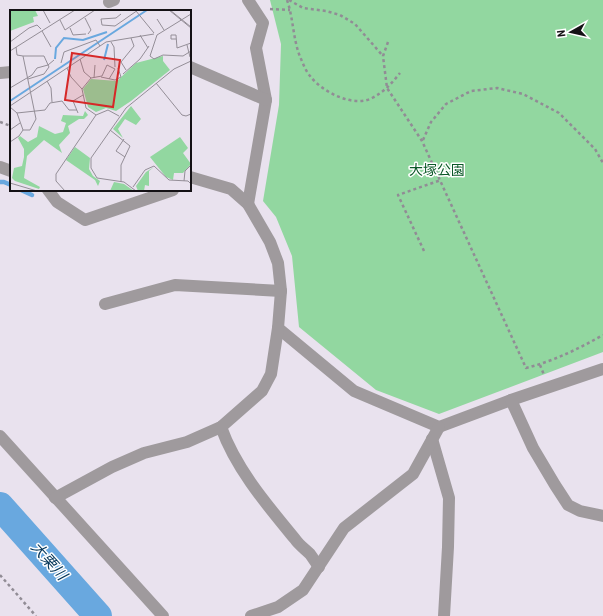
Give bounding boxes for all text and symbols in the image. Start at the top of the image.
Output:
inset map [10,10,191,191]
north arrow [551,12,591,52]
text: N [555,29,568,38]
park label: 大塚公園 [409,162,465,178]
water label: 大栗川 [27,538,72,585]

